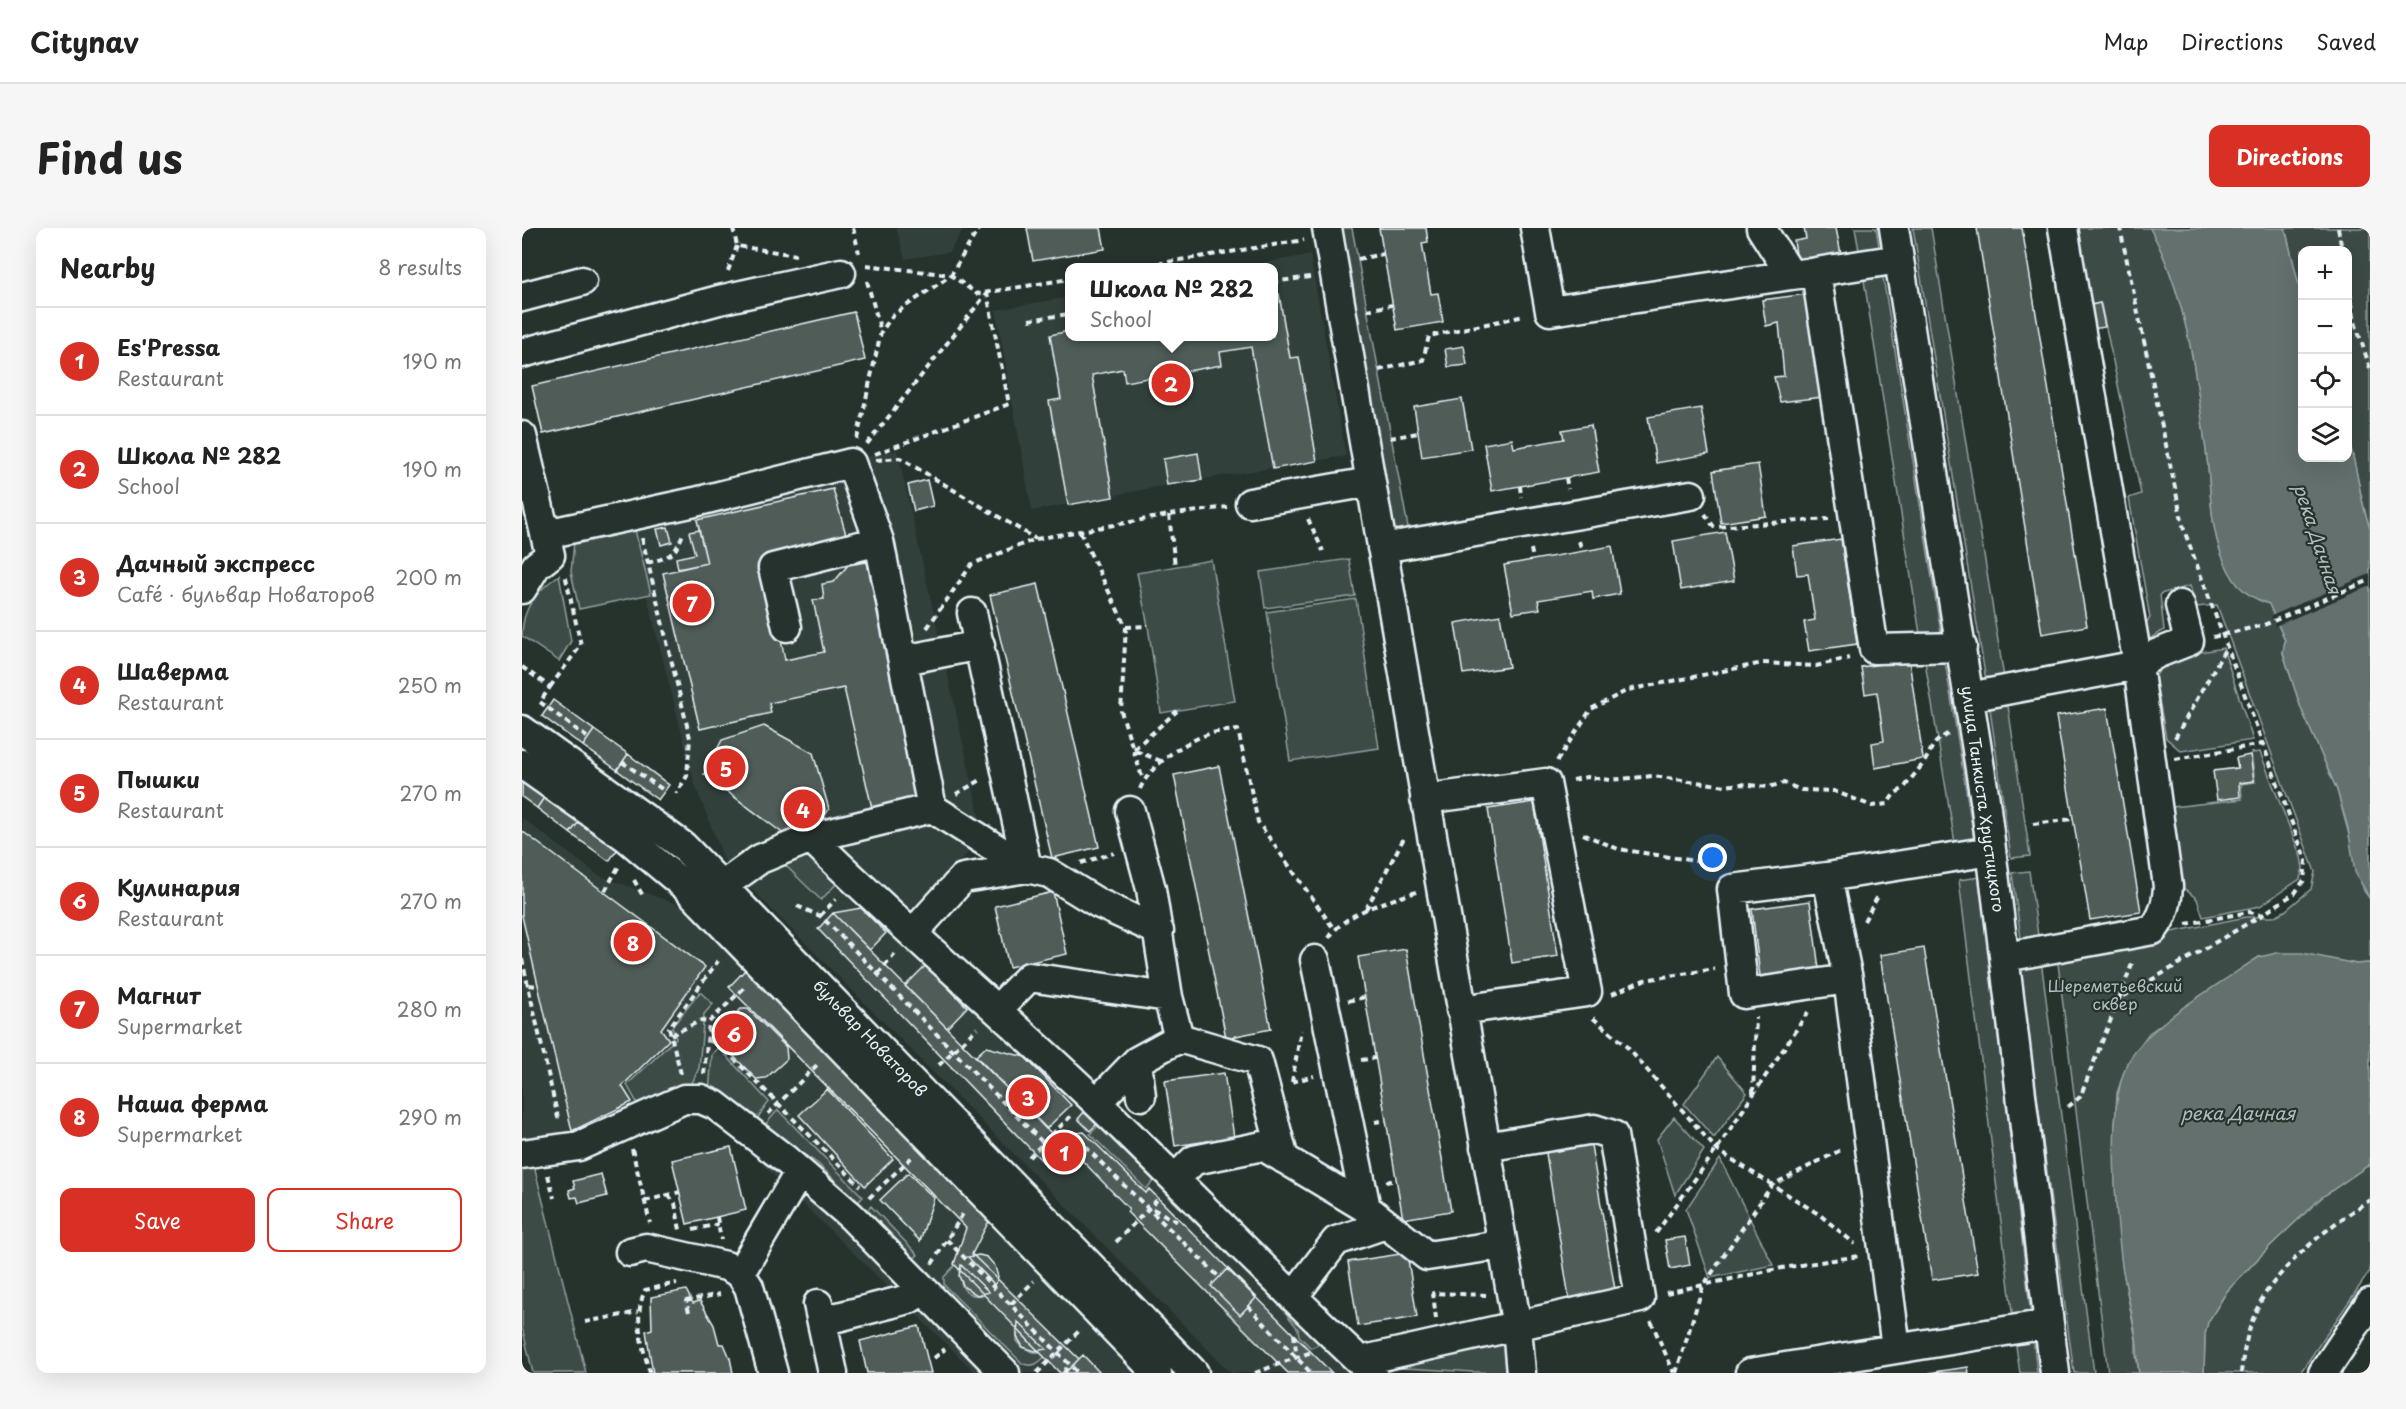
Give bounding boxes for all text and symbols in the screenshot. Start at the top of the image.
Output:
text: Citynav [30,20,139,63]
text: Map [2103,25,2148,57]
text: Directions [2181,25,2283,57]
text: Saved [2316,25,2376,57]
text: Find us [36,125,183,188]
button: Directions [2209,125,2370,187]
map controls [2298,246,2352,462]
button: + [2298,246,2352,300]
text: Nearby [60,248,155,287]
text: 8 results [378,252,462,282]
popup [1065,263,1278,341]
text: Школа № 282 [1089,271,1254,304]
button: − [2298,300,2352,354]
text: School [1089,304,1152,334]
text: Es'Pressa [117,330,220,363]
text: 1 [75,346,84,376]
text: 190 m [403,346,462,376]
button: locate [2298,354,2352,408]
pin: 2 [1152,360,1190,406]
text: Restaurant [117,363,224,393]
button: layers [2298,408,2352,462]
text: Школа № 282 [117,438,281,471]
text: 2 [72,454,87,484]
text: 190 m [403,454,462,484]
text: School [117,471,180,501]
water label: река Дачная [2288,480,2349,598]
text: Дачный экспресс [117,546,315,579]
text: 3 [73,562,86,592]
text: 200 m [395,562,462,592]
text: Café · бульвар Новаторов [117,579,375,609]
pin: 7 [672,580,712,626]
text: Шаверма [117,654,229,687]
text: 4 [73,670,86,700]
text: 250 m [398,670,462,700]
street label: улица Танкиста Хрустицкого [1956,684,2012,914]
text: Restaurant [117,687,224,717]
pin: 5 [706,746,746,790]
text: Пышки [117,762,200,795]
text: 5 [73,778,86,808]
text: 270 m [399,778,462,808]
pin: 4 [784,786,822,832]
text: Restaurant [117,795,224,825]
your location [1698,843,1727,872]
text: Кулинария [117,870,240,903]
text: 6 [72,886,87,916]
text: 270 m [399,886,462,916]
text: Restaurant [117,903,224,933]
pin: 8 [614,920,652,964]
street label: бульвар Новаторов [808,973,933,1101]
park label: Шереметьевский сквер [2048,973,2182,1015]
text: Магнит [117,978,201,1011]
text: 7 [74,994,85,1024]
text: 280 m [397,994,462,1024]
pin: 6 [714,1010,754,1056]
text: Supermarket [117,1011,243,1041]
pin: 3 [1008,1074,1048,1120]
text: Наша ферма [117,1086,268,1119]
water label: река Дачная [2181,1099,2297,1126]
text: 8 [73,1102,86,1132]
text: 290 m [398,1102,462,1132]
text: Supermarket [117,1119,243,1149]
pin: 1 [1044,1130,1084,1174]
button: Save [60,1188,255,1252]
button: Share [267,1188,462,1252]

